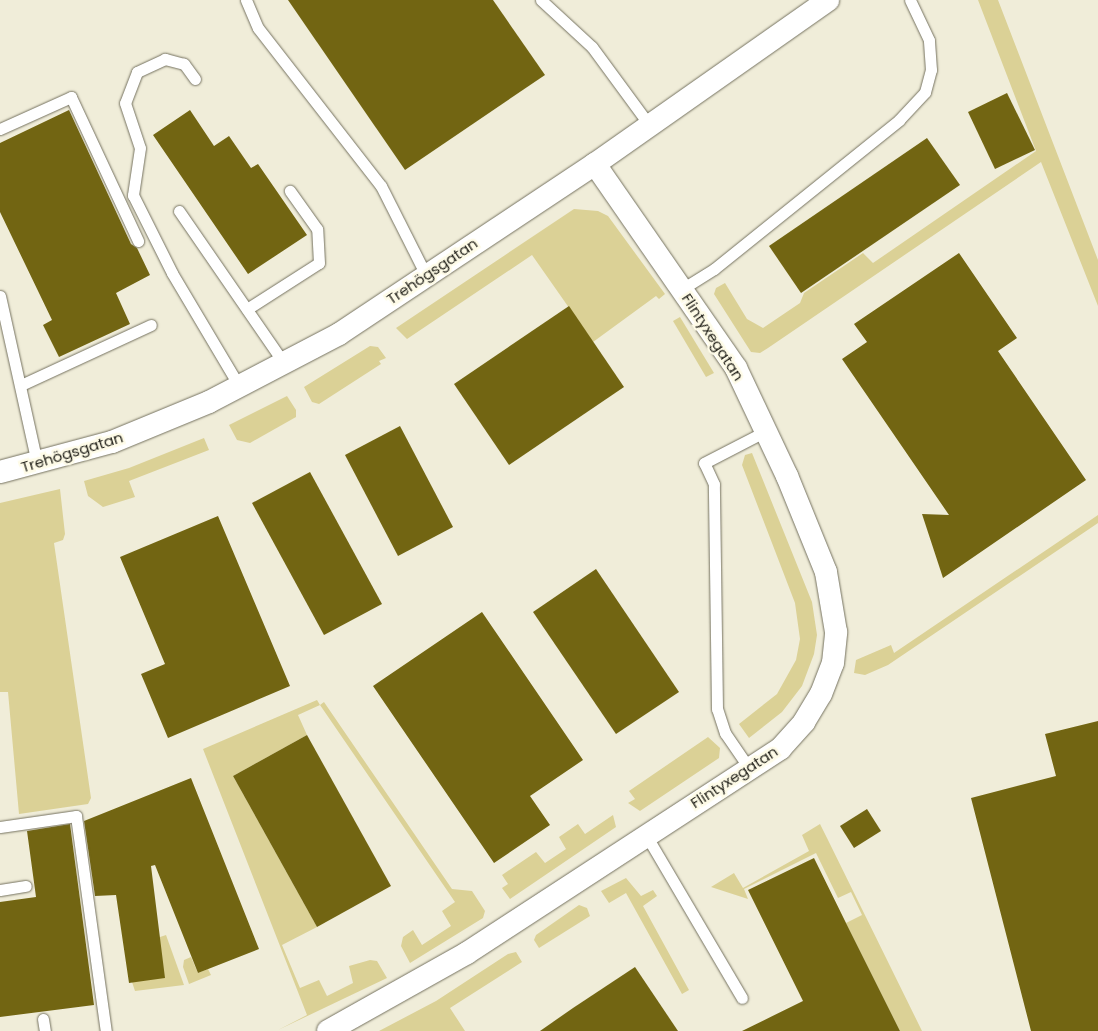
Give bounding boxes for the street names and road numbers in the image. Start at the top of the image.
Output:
street label: Trehögsgatan [383,234,481,308]
street label: Flintyxegatan [678,290,748,384]
street label: Trehögsgatan [19,428,125,476]
street label: Flintyxegatan [687,742,781,812]

